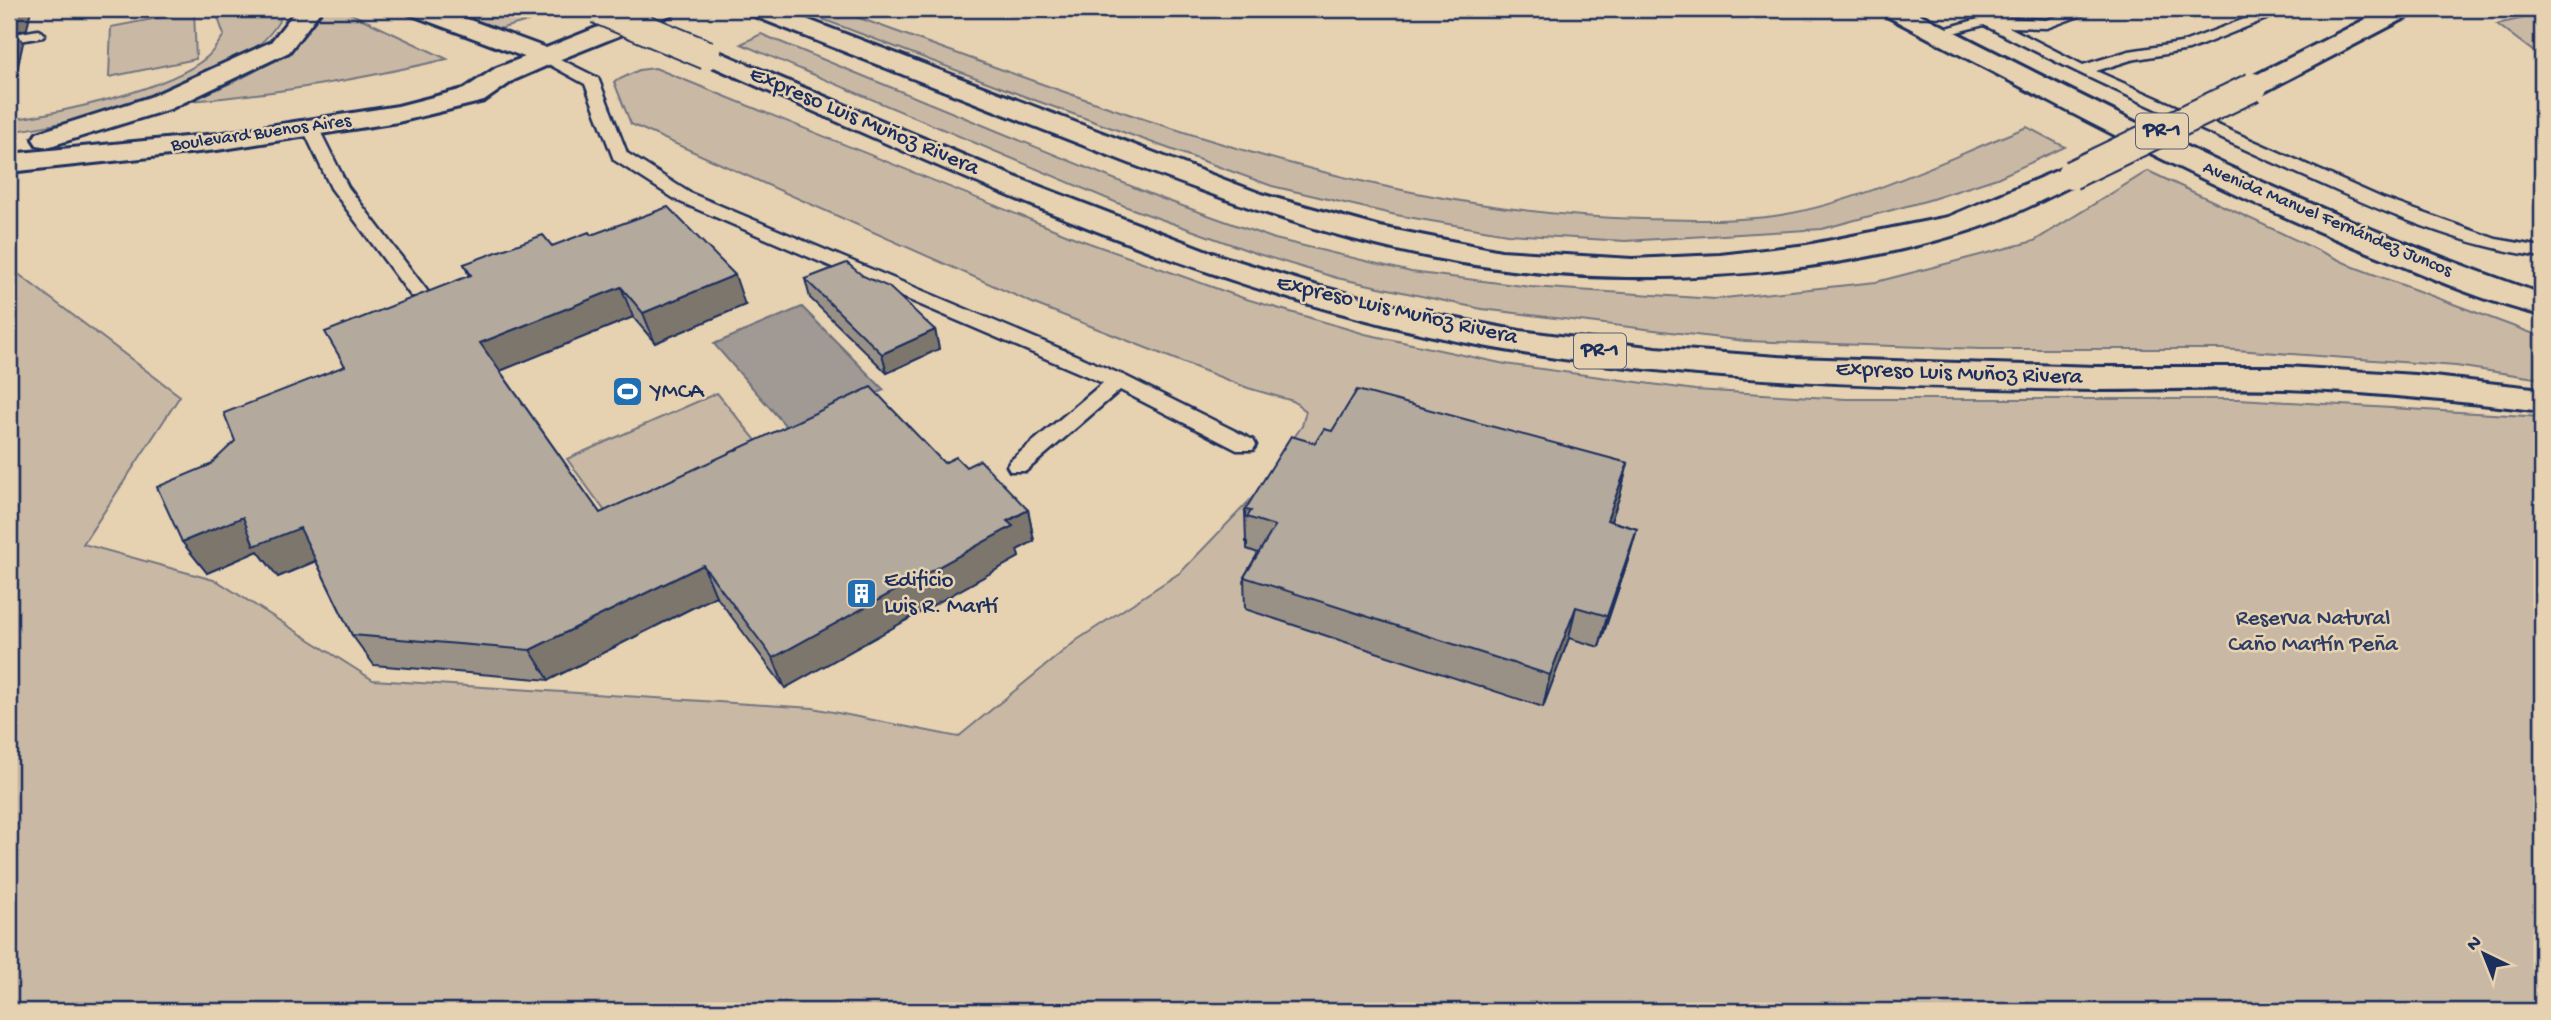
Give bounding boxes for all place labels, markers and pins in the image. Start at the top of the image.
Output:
sports icon: YMCA [611,375,645,409]
place label: YMCA [649,379,705,406]
place label: Edificio Luis R. Martí [884,568,999,621]
building icon: Edificio Luis R. Martí [844,577,878,611]

